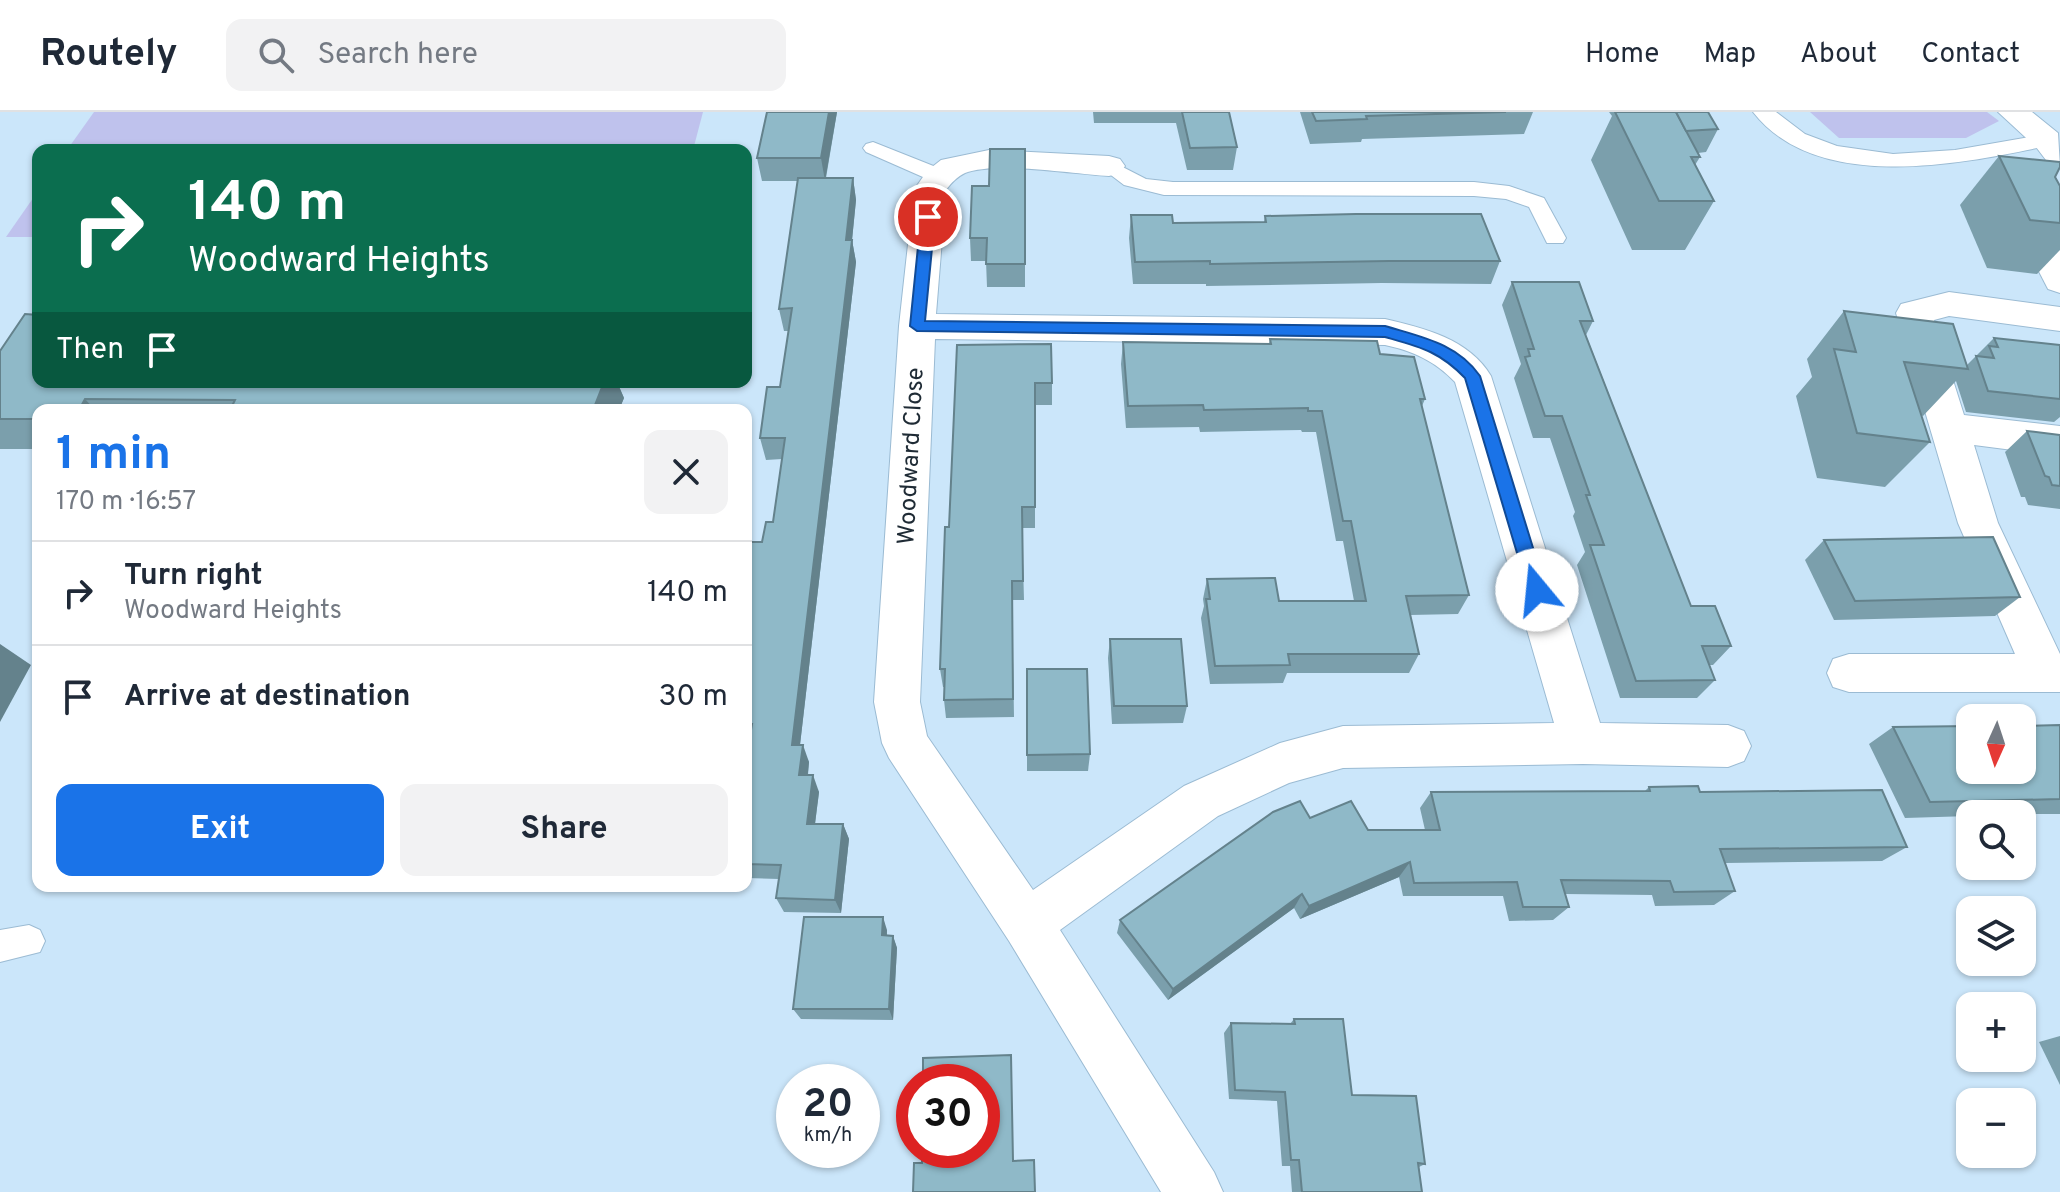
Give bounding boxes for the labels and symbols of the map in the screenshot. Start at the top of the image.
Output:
pin [894,183,962,251]
street label: Woodward Close [892,367,932,545]
position arrow [1495,548,1579,632]
north arrow [1956,704,2036,784]
speed limit sign: 30 [896,1064,1000,1168]

